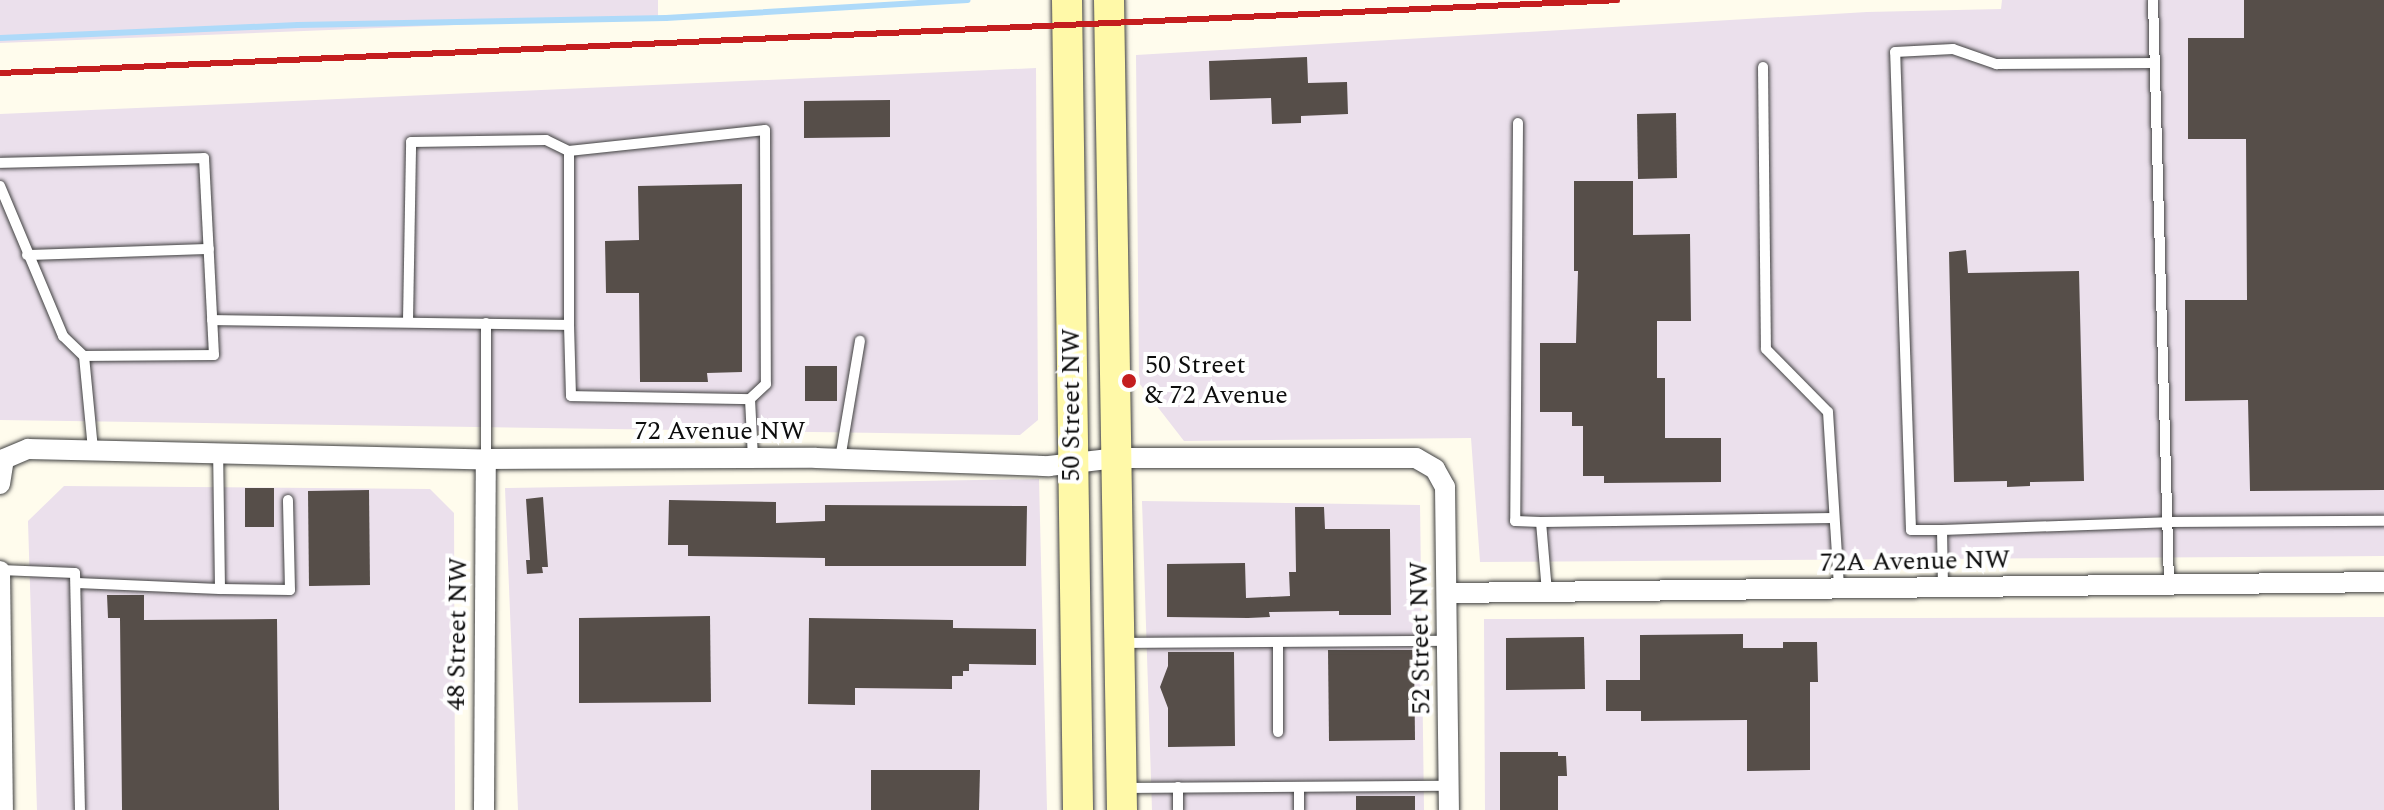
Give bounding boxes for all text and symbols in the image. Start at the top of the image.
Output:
street label: 50 Street NW [1056,328,1088,482]
place label: 50 Street & 72 Avenue [1145,350,1288,412]
marker: 50 Street & 72 Avenue [1120,372,1138,390]
street label: 72 Avenue NW [635,416,805,448]
street label: 72A Avenue NW [1820,545,2010,579]
street label: 48 Street NW [441,557,475,711]
street label: 52 Street NW [1404,561,1438,715]

